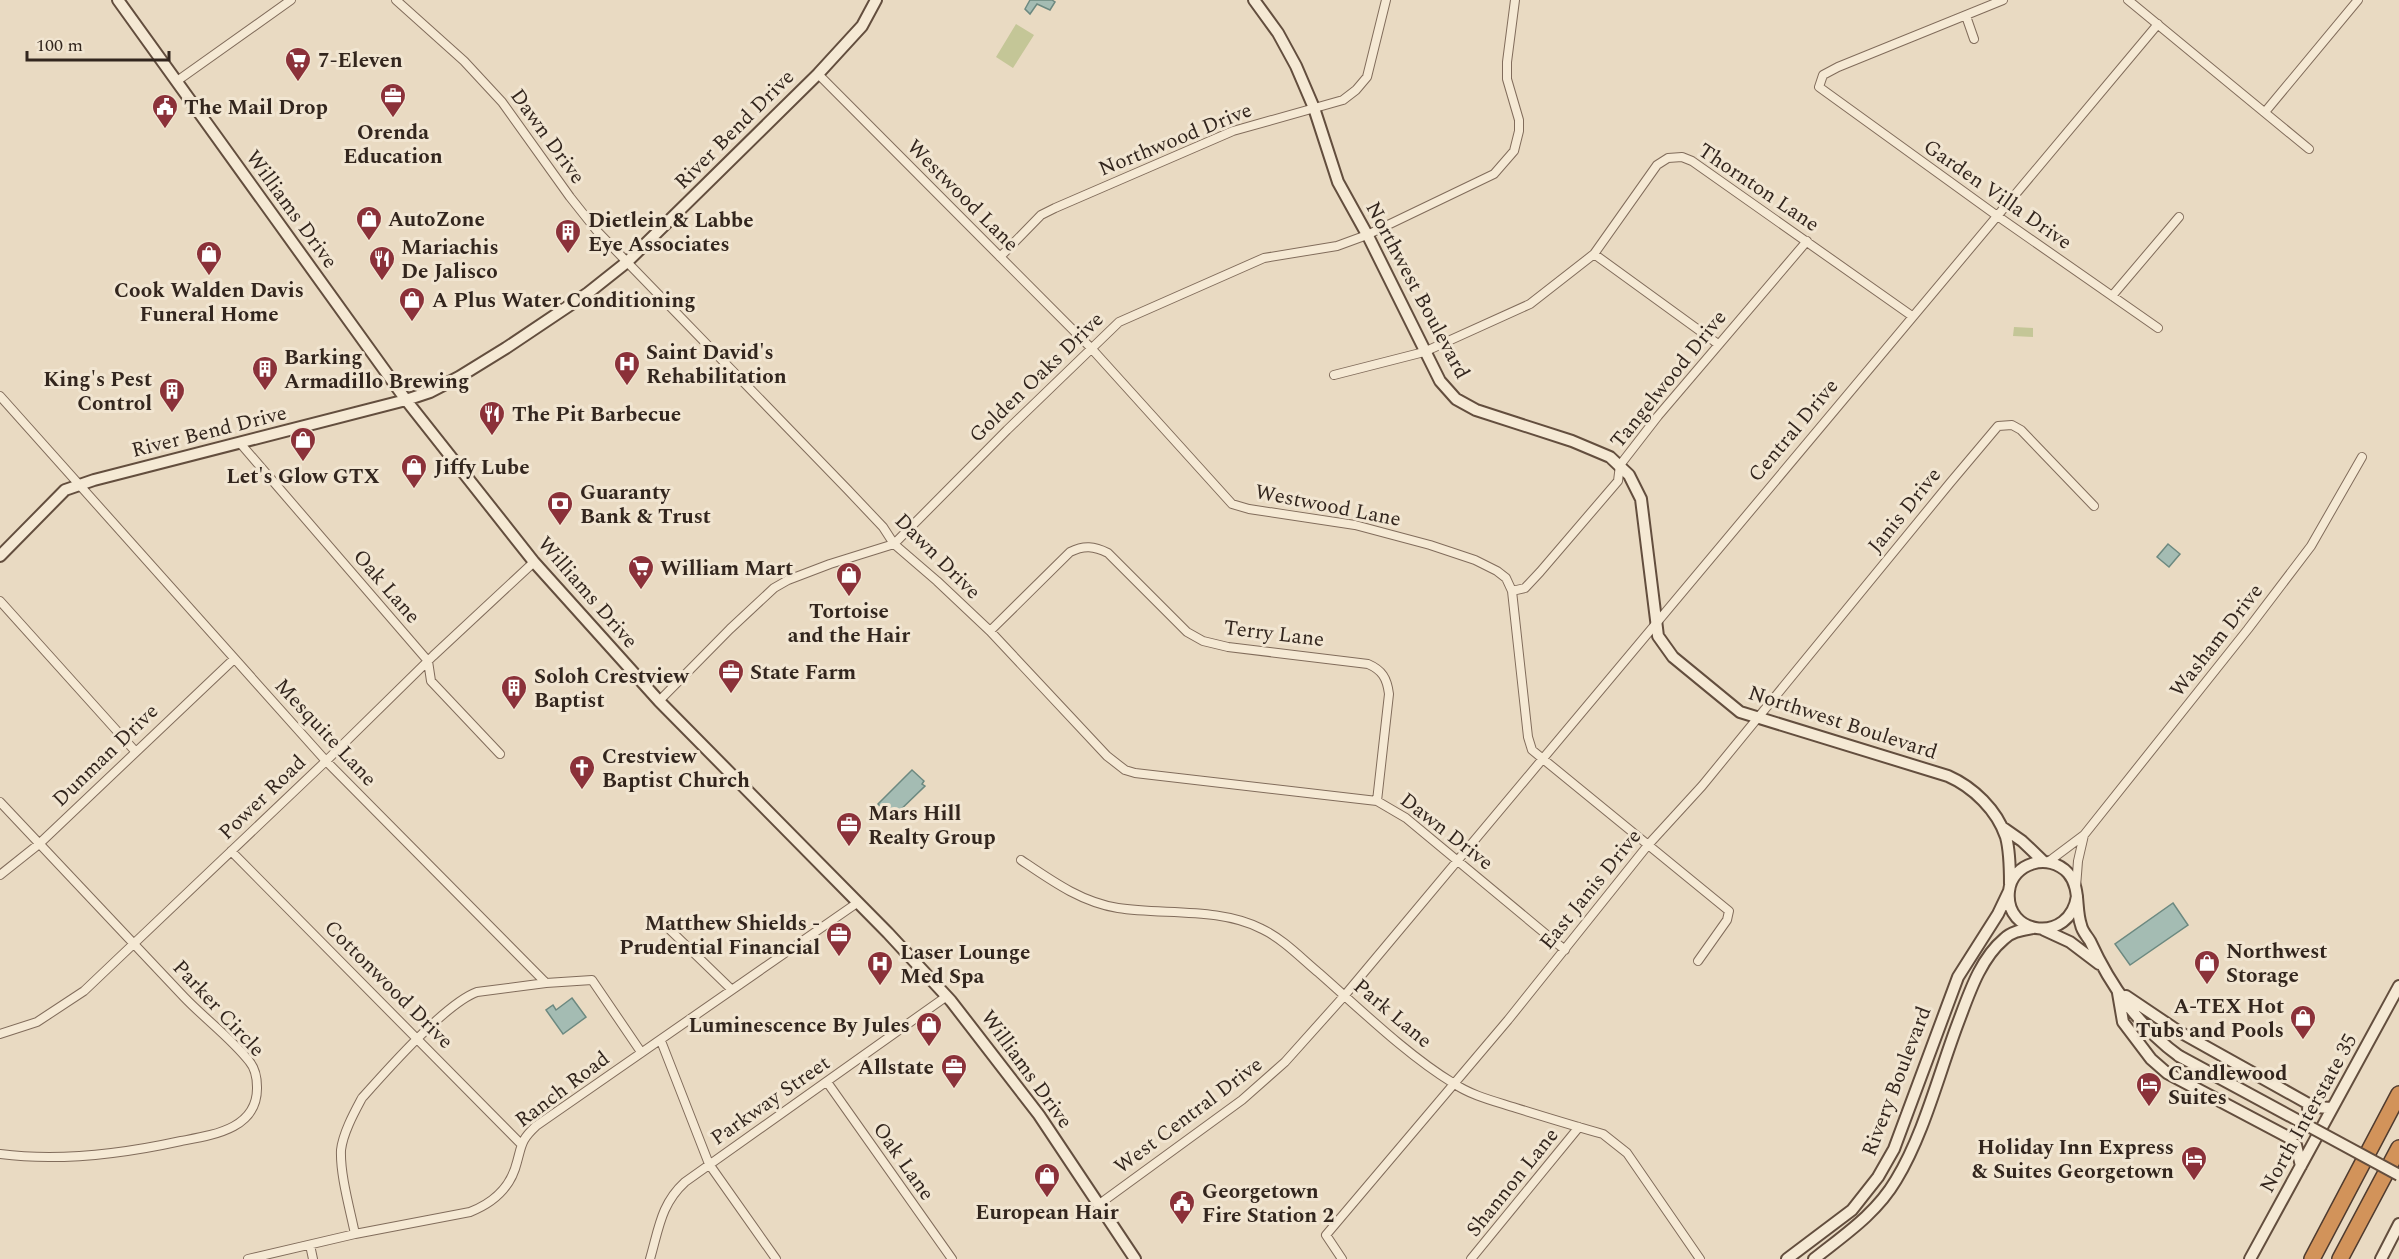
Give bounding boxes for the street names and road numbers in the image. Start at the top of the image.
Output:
street label: River Bend Drive [667,62,802,197]
street label: Dawn Drive [502,82,593,191]
street label: Northwood Drive [1094,95,1257,185]
street label: Garden Villa Drive [1916,131,2078,258]
street label: Westwood Lane [899,132,1026,259]
street label: Thornton Lane [1691,135,1826,240]
street label: Williams Drive [237,144,345,276]
street label: Northwest Boulevard [1357,196,1478,385]
street label: Tangelwood Drive [1603,303,1735,456]
street label: Golden Oaks Drive [962,305,1112,451]
street label: Central Drive [1741,372,1847,490]
street label: River Bend Drive [128,397,290,467]
street label: Janis Drive [1860,461,1949,560]
street label: Westwood Lane [1252,476,1404,536]
street label: Dawn Drive [887,506,988,607]
street label: Williams Drive [529,529,645,656]
street label: Oak Lane [345,542,428,631]
street label: Washam Drive [2162,577,2271,704]
street label: Terry Lane [1222,612,1326,656]
street label: Mesquite Lane [266,671,384,794]
street label: Northwest Boulevard [1744,677,1941,769]
street label: Dunman Drive [45,696,166,815]
street label: Power Road [212,748,314,848]
street label: Dawn Drive [1393,785,1500,879]
street label: East Janis Drive [1532,822,1650,957]
street label: Cottonwood Drive [316,913,460,1057]
street label: Parker Circle [165,953,272,1065]
street label: Park Lane [1346,971,1439,1056]
street label: Rivery Boulevard [1854,1002,1940,1161]
street label: Williams Drive [972,1004,1080,1136]
street label: North Interstate 35 [2252,1028,2366,1199]
street label: Ranch Road [508,1043,617,1136]
street label: Parkway Street [704,1048,837,1154]
street label: West Central Drive [1108,1049,1270,1182]
street label: Oak Lane [864,1116,942,1208]
street label: Shannon Lane [1459,1121,1567,1244]

